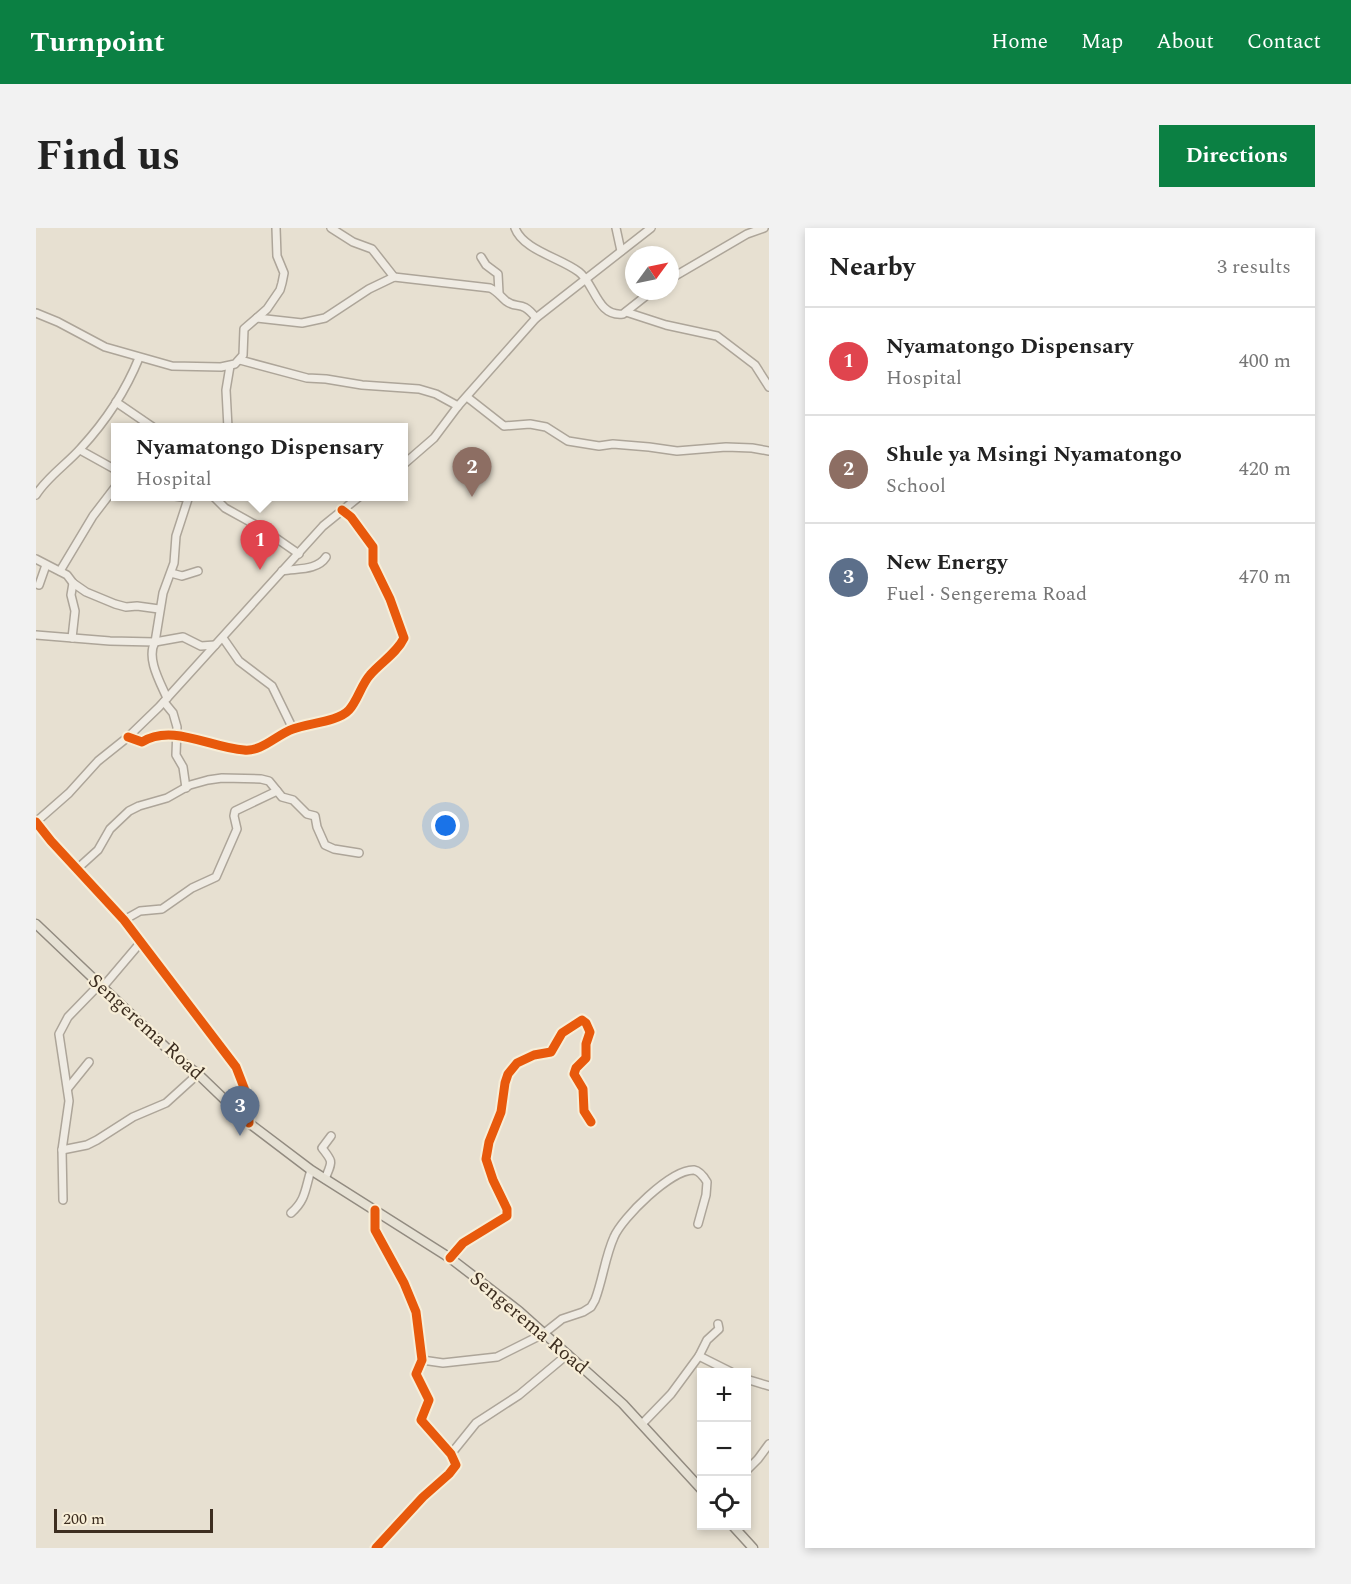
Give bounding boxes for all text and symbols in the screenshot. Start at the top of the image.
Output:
text: Turnpoint [30,21,165,64]
text: Home [991,26,1048,58]
text: Map [1081,26,1123,58]
text: About [1156,26,1214,58]
text: Contact [1247,26,1321,58]
text: Find us [36,125,180,188]
button: Directions [1159,125,1315,187]
north arrow [625,246,679,300]
text: Nearby [829,247,915,287]
text: 3 results [1217,252,1291,282]
text: Nyamatongo Dispensary [886,330,1134,363]
text: 1 [843,346,854,376]
text: 400 m [1239,346,1291,376]
text: Hospital [886,363,962,393]
popup [111,423,408,501]
text: Nyamatongo Dispensary [136,431,383,464]
text: Shule ya Msingi Nyamatongo [886,438,1182,471]
pin: 2 [452,448,492,497]
text: 2 [843,454,854,484]
text: 420 m [1239,454,1291,484]
text: Hospital [136,464,212,494]
text: School [886,471,946,501]
pin: 1 [240,520,280,570]
text: New Energy [886,546,1008,579]
text: 3 [843,562,854,592]
text: 470 m [1239,562,1291,592]
text: Fuel · Sengerema Road [886,579,1087,609]
your location [431,811,460,840]
street label: Sengerema Road [81,967,211,1087]
pin: 3 [220,1086,260,1136]
street label: Sengerema Road [463,1264,595,1382]
map controls [697,1368,751,1530]
button: + [697,1368,751,1422]
button: − [697,1422,751,1476]
button: locate [697,1476,751,1530]
scale bar [54,1506,213,1534]
text: 200 m [63,1507,105,1531]

